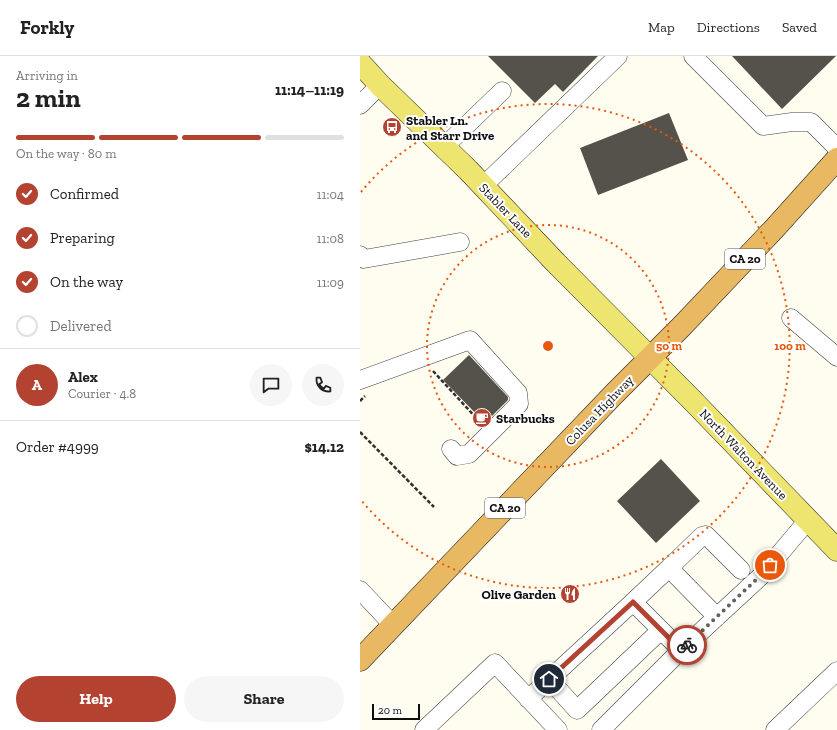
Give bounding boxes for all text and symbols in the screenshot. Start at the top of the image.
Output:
text: Forkly [20,16,74,39]
text: Map [648,19,675,36]
text: Directions [697,19,760,36]
text: Saved [782,19,817,36]
text: Arriving in [16,68,78,83]
text: 11:14–11:19 [275,81,344,99]
text: 2 min [16,82,81,114]
place label: Stabler Ln. and Starr Drive [406,113,495,143]
bus stop icon: Stabler Ln. and Starr Drive [381,116,403,138]
text: On the way · 80 m [16,146,116,161]
street label: Stabler Lane [476,180,535,241]
icon: check [16,183,38,205]
text: Confirmed [50,185,119,203]
text: 11:04 [317,187,344,202]
icon: check [16,227,38,249]
text: Preparing [50,229,115,247]
text: 11:08 [317,231,344,246]
road number: CA 20 [725,249,765,269]
icon: check [16,271,38,293]
text: On the way [50,273,123,291]
text: 11:09 [317,275,344,290]
text: Delivered [50,317,112,335]
centre of rings [541,339,555,353]
text: 50 m [656,339,682,353]
text: 100 m [774,339,806,353]
button: chat [250,364,292,406]
button: phone [302,364,344,406]
text: Alex [68,368,98,386]
street label: Colusa Highway [562,372,637,448]
text: A [32,376,42,394]
text: Courier · 4.8 [68,386,136,401]
street label: North Walton Avenue [697,406,791,503]
cafe icon: Starbucks [471,407,493,429]
place label: Starbucks [496,411,555,426]
text: Order #4999 [16,438,99,456]
text: $14.12 [304,438,344,456]
road number: CA 20 [485,498,525,518]
pin [753,548,787,582]
icon: bag [759,554,781,576]
restaurant icon: Olive Garden [559,583,581,605]
place label: Olive Garden [482,587,556,602]
courier [667,625,707,665]
icon: bike [676,634,698,656]
pin [532,662,566,696]
icon: home [538,668,560,690]
button: Help [16,676,176,722]
button: Share [184,676,344,722]
scale bar [372,702,420,721]
text: 20 m [378,704,402,717]

